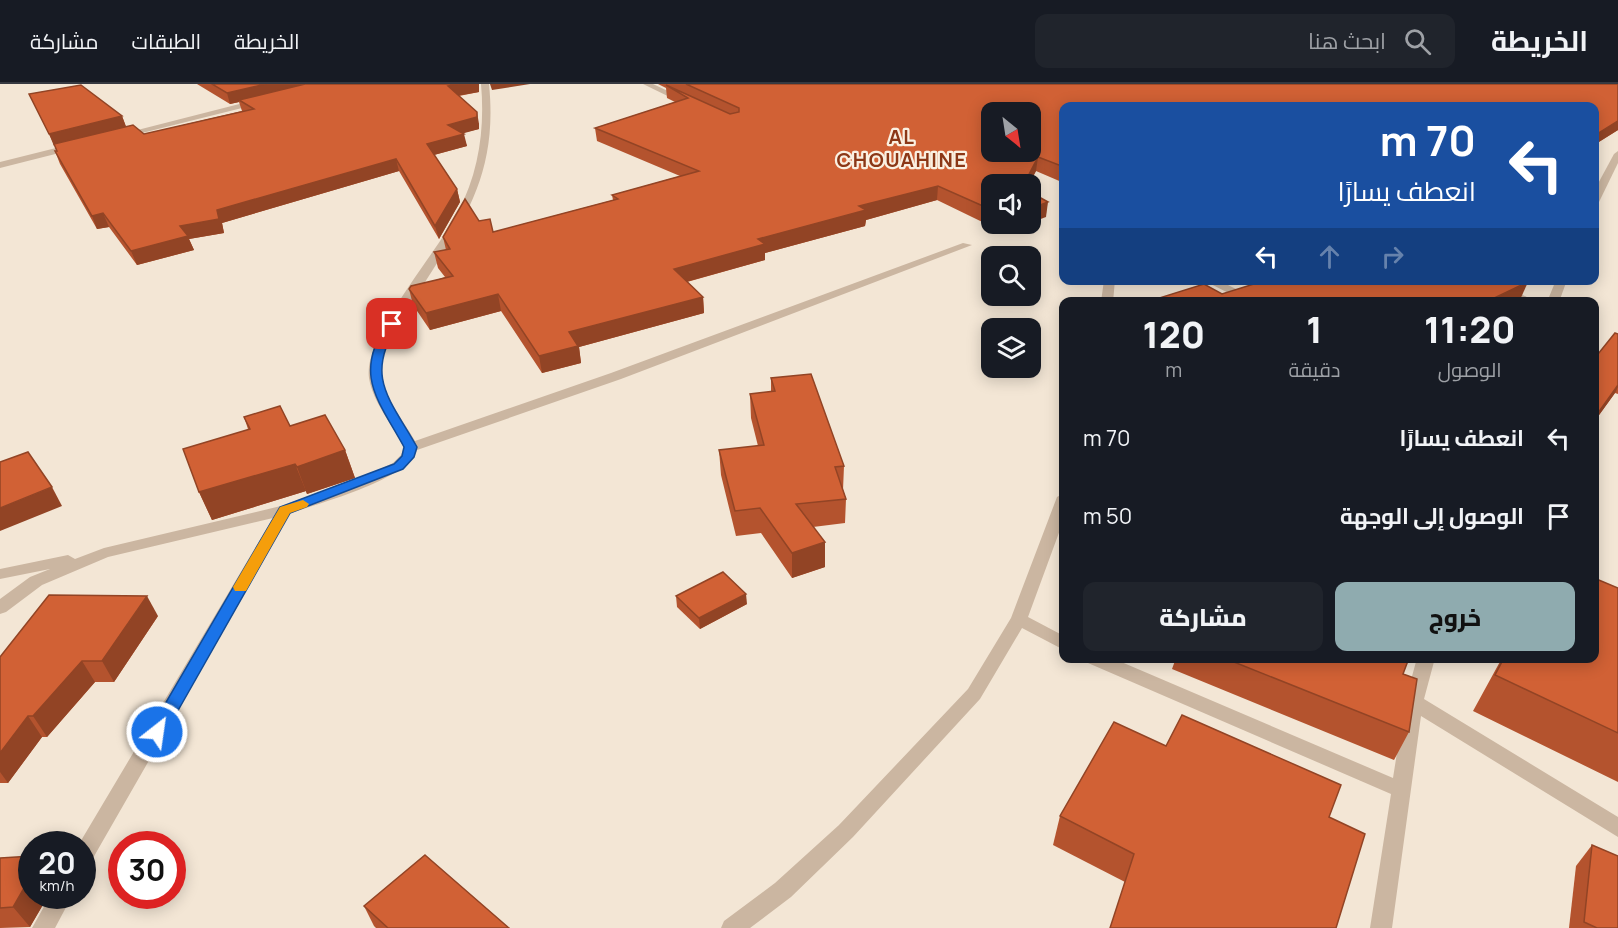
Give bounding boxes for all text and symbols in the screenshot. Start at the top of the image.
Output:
search box [1035,14,1455,68]
text: الخريطة [1491,21,1588,59]
icon: search [1401,25,1434,58]
text: ابحث هنا [1308,26,1386,56]
text: مشاركة [30,27,99,55]
text: الطبقات [132,27,201,55]
text: الخريطة [234,27,300,55]
north arrow [981,102,1041,162]
map controls [981,102,1041,378]
text: 70 m [1380,111,1476,169]
district label: AL CHOUAHINE [837,123,968,173]
icon: left [1497,126,1575,204]
text: انعطف يسارًا [1337,172,1476,209]
button: sound [981,174,1041,234]
icon: left [1250,240,1283,273]
icon: ahead [1313,240,1346,273]
icon: right [1376,240,1409,273]
button: search [981,246,1041,306]
pin [366,298,417,349]
text: 1 [1306,305,1323,354]
text: 11:20 [1424,305,1516,354]
icon: arrive [375,307,408,340]
text: 120 [1143,310,1205,359]
button: layers [981,318,1041,378]
text: m [1165,356,1182,383]
text: دقيقة [1288,356,1340,383]
text: الوصول [1438,356,1502,383]
icon: left [1542,422,1575,455]
text: 70 m [1083,423,1131,453]
text: انعطف يسارًا [1400,423,1524,453]
icon: arrive [1542,500,1575,533]
text: 50 m [1083,501,1132,531]
text: الوصول إلى الوجهة [1340,501,1524,531]
button: مشاركة [1083,582,1323,651]
button: خروج [1335,582,1575,651]
position arrow [125,700,189,764]
speed limit sign: 30 [108,831,186,909]
text: 20 [38,842,76,883]
text: km/h [40,875,74,896]

